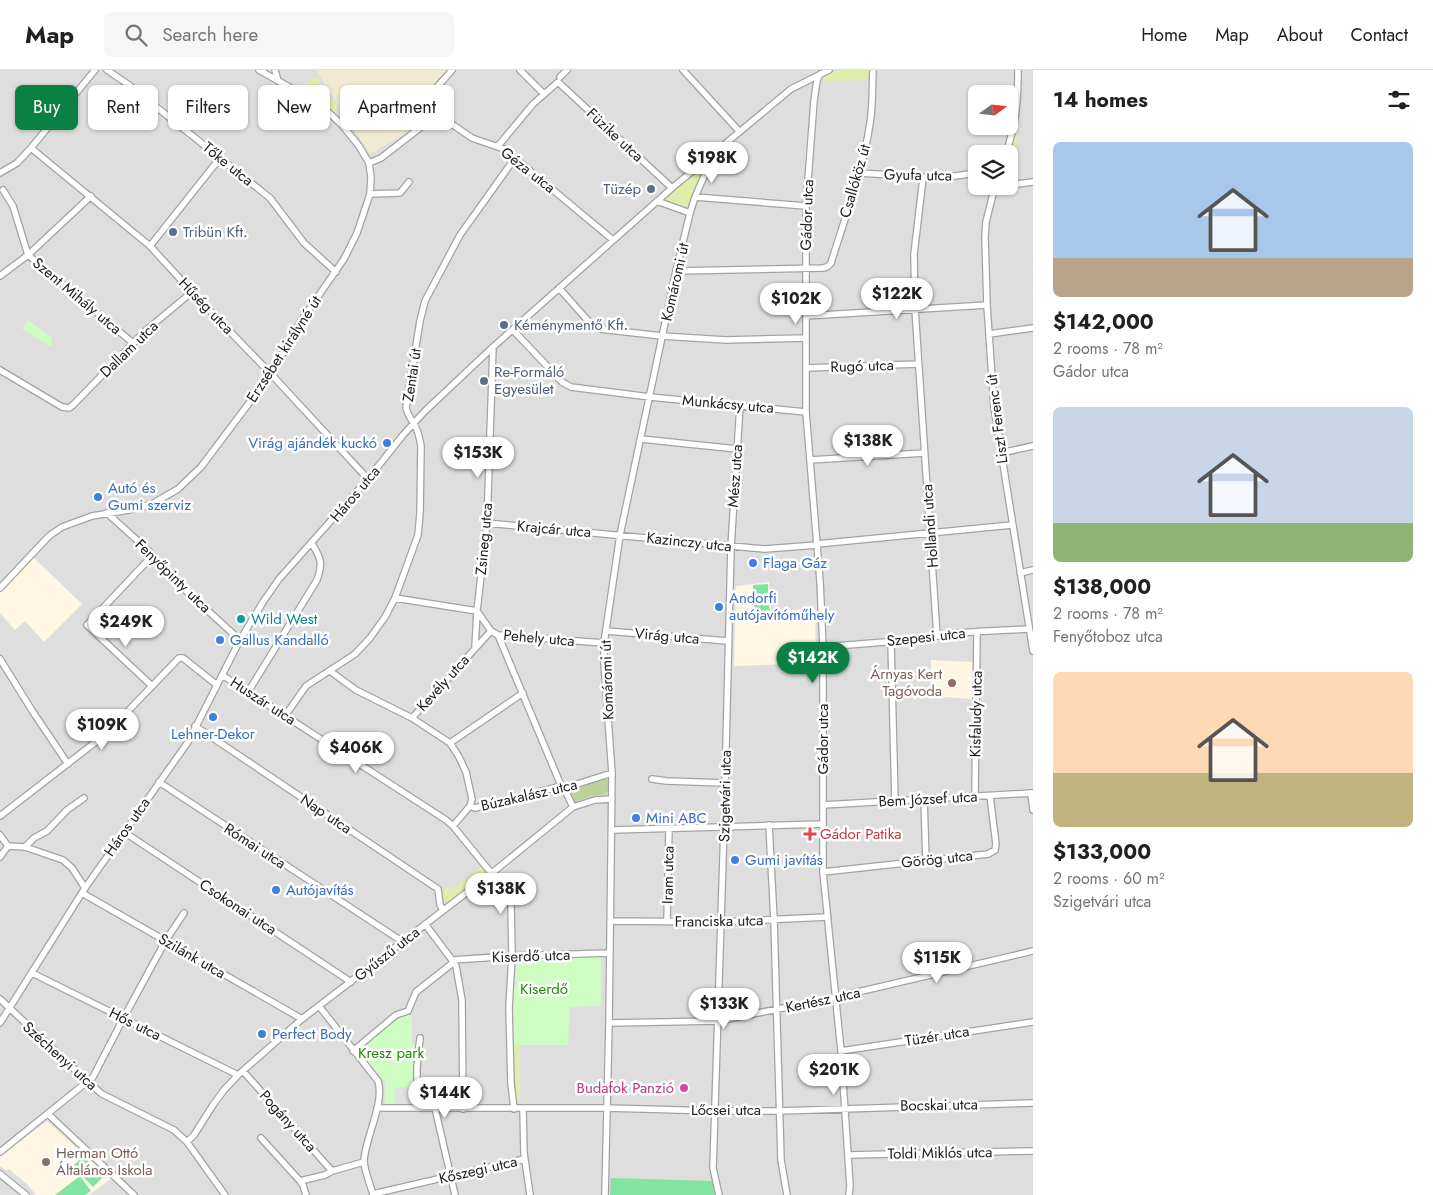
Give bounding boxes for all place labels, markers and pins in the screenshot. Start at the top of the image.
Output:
pin: $198K [677,142,747,184]
place label: Tüzép [603,178,641,200]
marker: Tüzép [645,183,657,195]
place label: Tribün Kft. [183,221,248,243]
marker: Tribün Kft. [167,226,179,238]
pin: $122K [862,278,932,320]
pin: $102K [761,282,831,325]
place label: Kéménymentő Kft. [514,314,628,336]
marker: Kéménymentő Kft. [498,319,510,331]
place label: Re-Formáló Egyesület [494,361,564,400]
marker: Re-Formáló Egyesület [478,375,490,387]
pin: $138K [833,424,903,467]
place label: Virág ajándék kuckó [248,432,377,454]
pin: $153K [443,436,513,479]
marker: Virág ajándék kuckó [381,437,393,449]
place label: Autó és Gumi szerviz [108,477,191,516]
marker: Autó és Gumi szerviz [92,491,104,503]
place label: Flaga Gáz [763,552,827,574]
marker: Flaga Gáz [747,557,759,569]
place label: Andorfi autójavítóműhely [729,587,835,626]
marker: Andorfi autójavítóműhely [713,601,725,613]
pin: $249K [91,606,161,648]
place label: Wild West [251,608,318,630]
marker: Wild West [235,613,247,625]
place label: Gallus Kandalló [230,629,329,651]
marker: Gallus Kandalló [214,634,226,646]
pin: $142K [778,642,848,684]
place label: Árnyas Kert Tagóvoda [870,663,942,702]
marker: Árnyas Kert Tagóvoda [946,677,958,689]
pin: $109K [67,708,137,751]
marker: Lehner-Dekor [207,711,219,723]
place label: Lehner-Dekor [171,723,256,745]
pin: $406K [321,732,391,774]
place label: Mini ABC [646,807,707,829]
marker: Mini ABC [630,812,642,824]
place label: Gádor Patika [820,823,902,845]
marker: Gádor Patika [804,828,816,840]
place label: Gumi javítás [745,849,823,871]
marker: Gumi javítás [729,854,741,866]
pin: $138K [466,872,536,915]
place label: Autójavítás [286,879,354,901]
marker: Autójavítás [270,884,282,896]
pin: $115K [902,942,972,984]
pin: $133K [689,988,759,1030]
place label: Perfect Body [272,1023,352,1045]
marker: Perfect Body [256,1028,268,1040]
pin: $201K [799,1054,869,1096]
pin: $144K [410,1076,480,1119]
place label: Budafok Panzió [577,1077,674,1099]
marker: Budafok Panzió [678,1082,690,1094]
place label: Herman Ottó Általános Iskola [56,1142,152,1181]
marker: Herman Ottó Általános Iskola [40,1156,52,1168]

